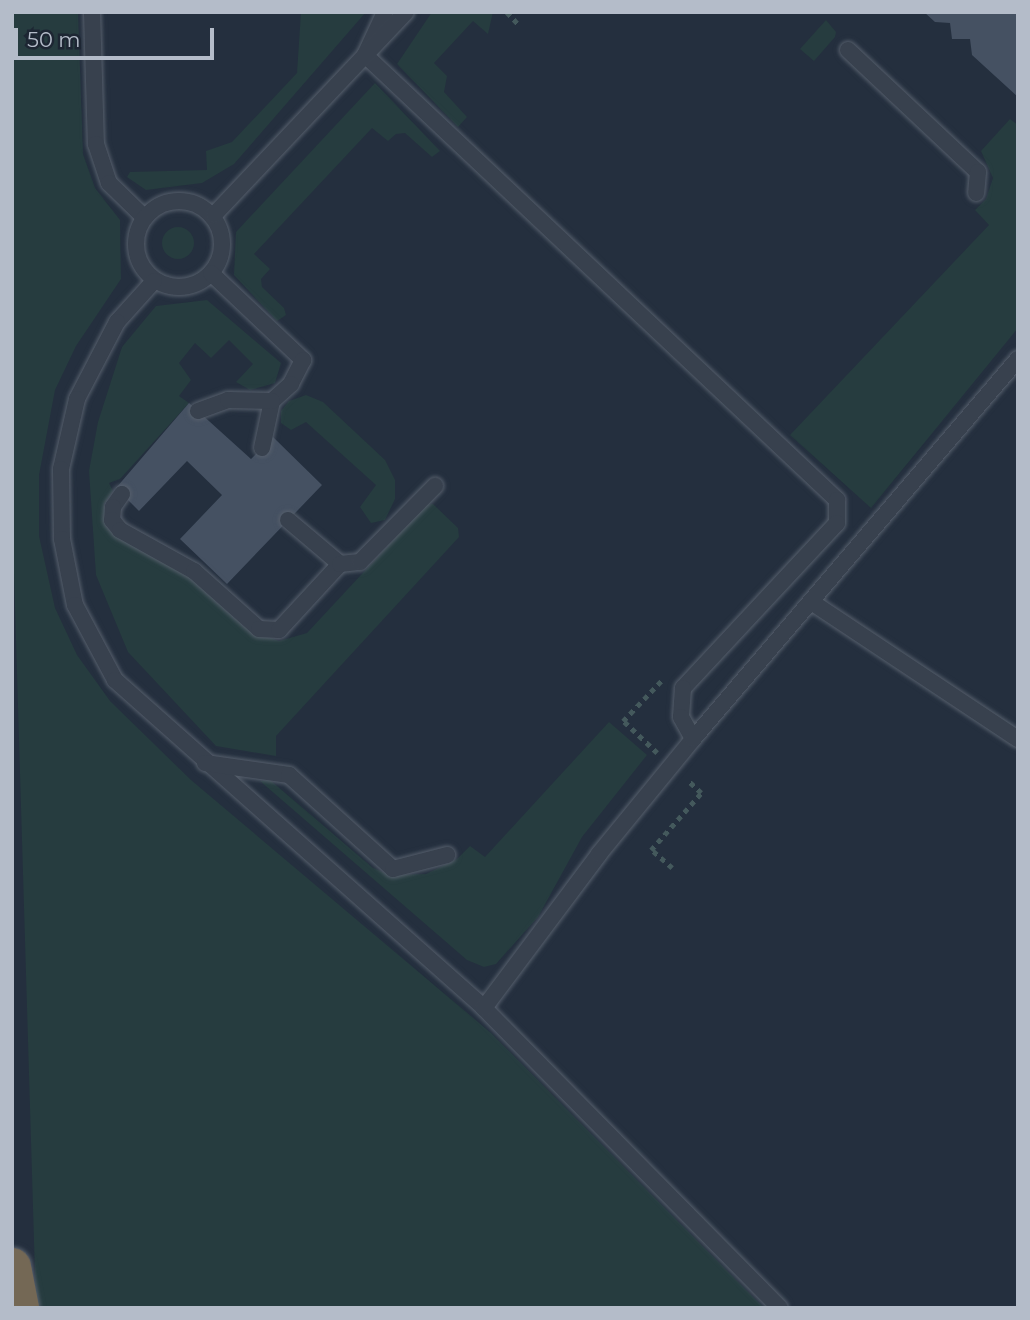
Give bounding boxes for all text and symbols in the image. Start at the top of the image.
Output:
scale bar [18,14,217,58]
text: 50 m [27,27,81,52]

